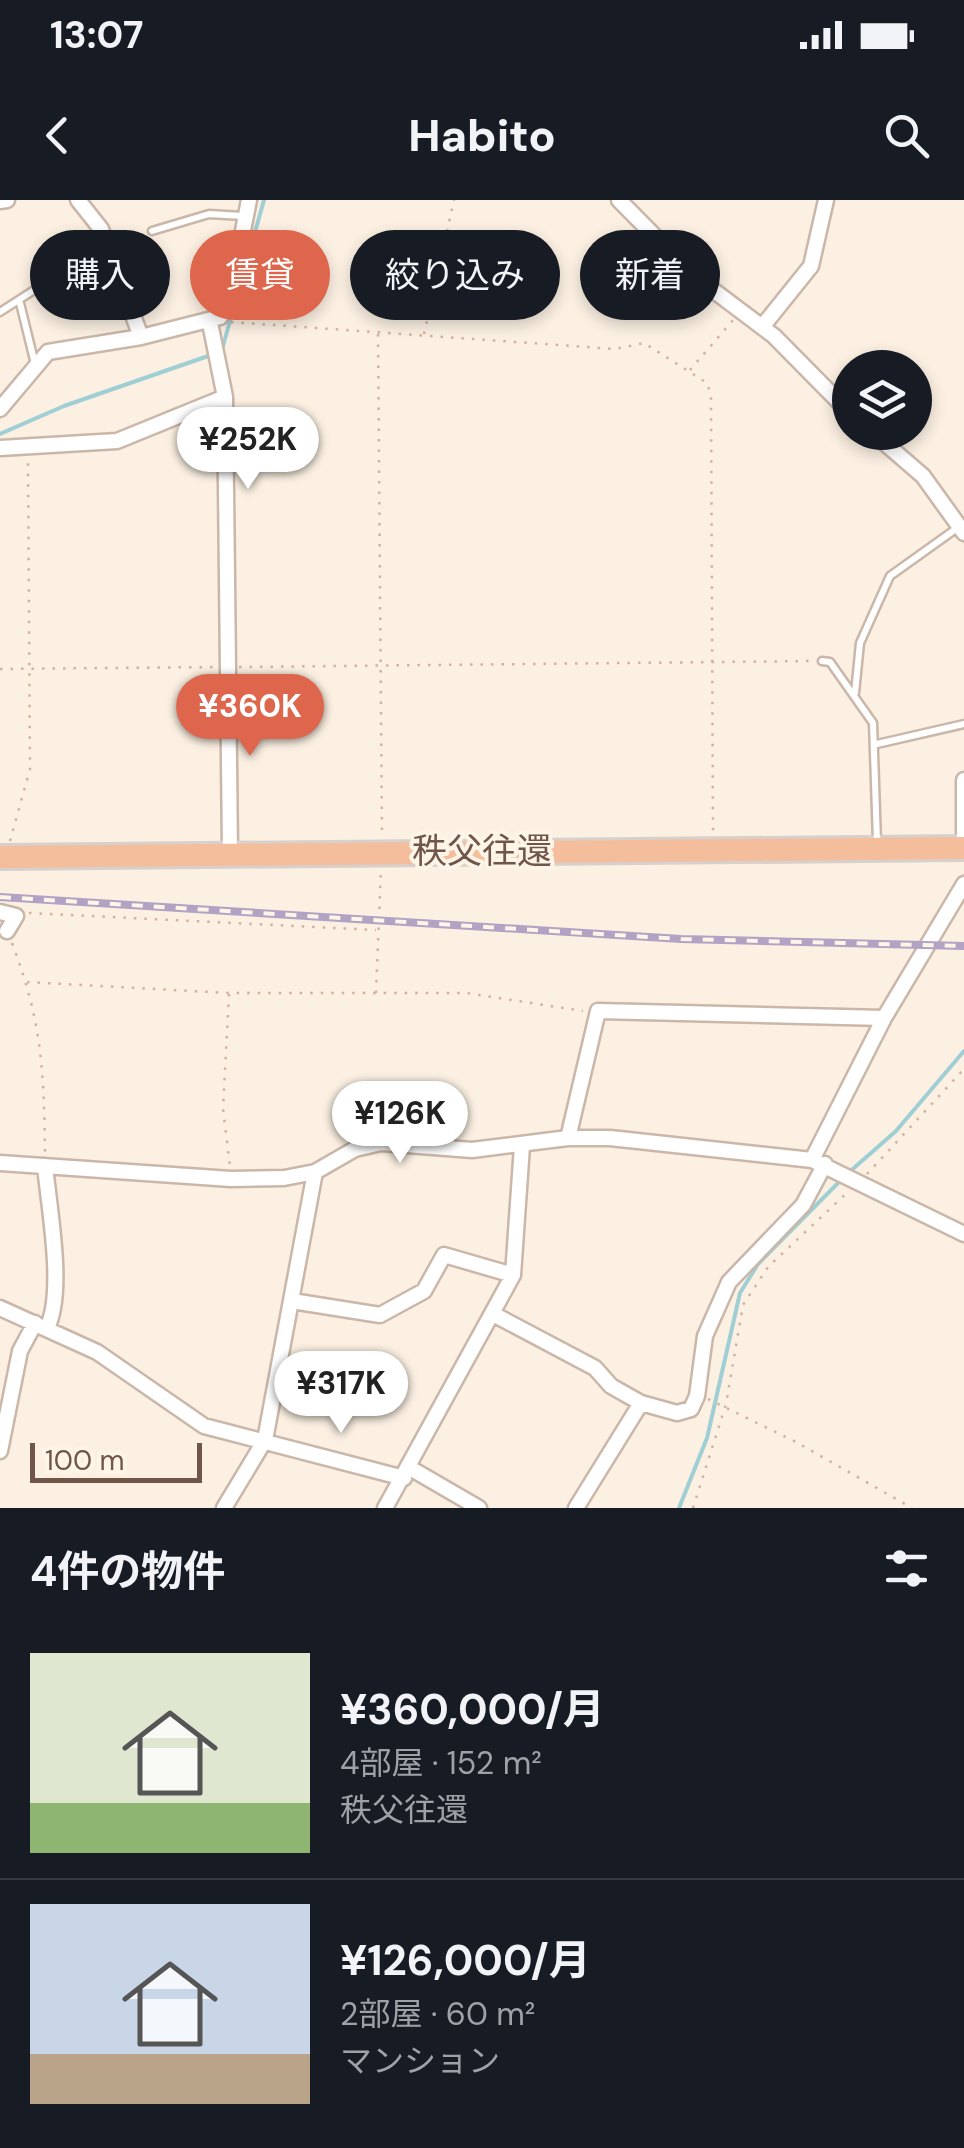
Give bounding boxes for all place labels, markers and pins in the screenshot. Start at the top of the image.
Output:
pin: ¥252K [178,407,318,492]
pin: ¥360K [180,674,320,759]
pin: ¥126K [330,1081,470,1166]
pin: ¥317K [271,1351,411,1436]

